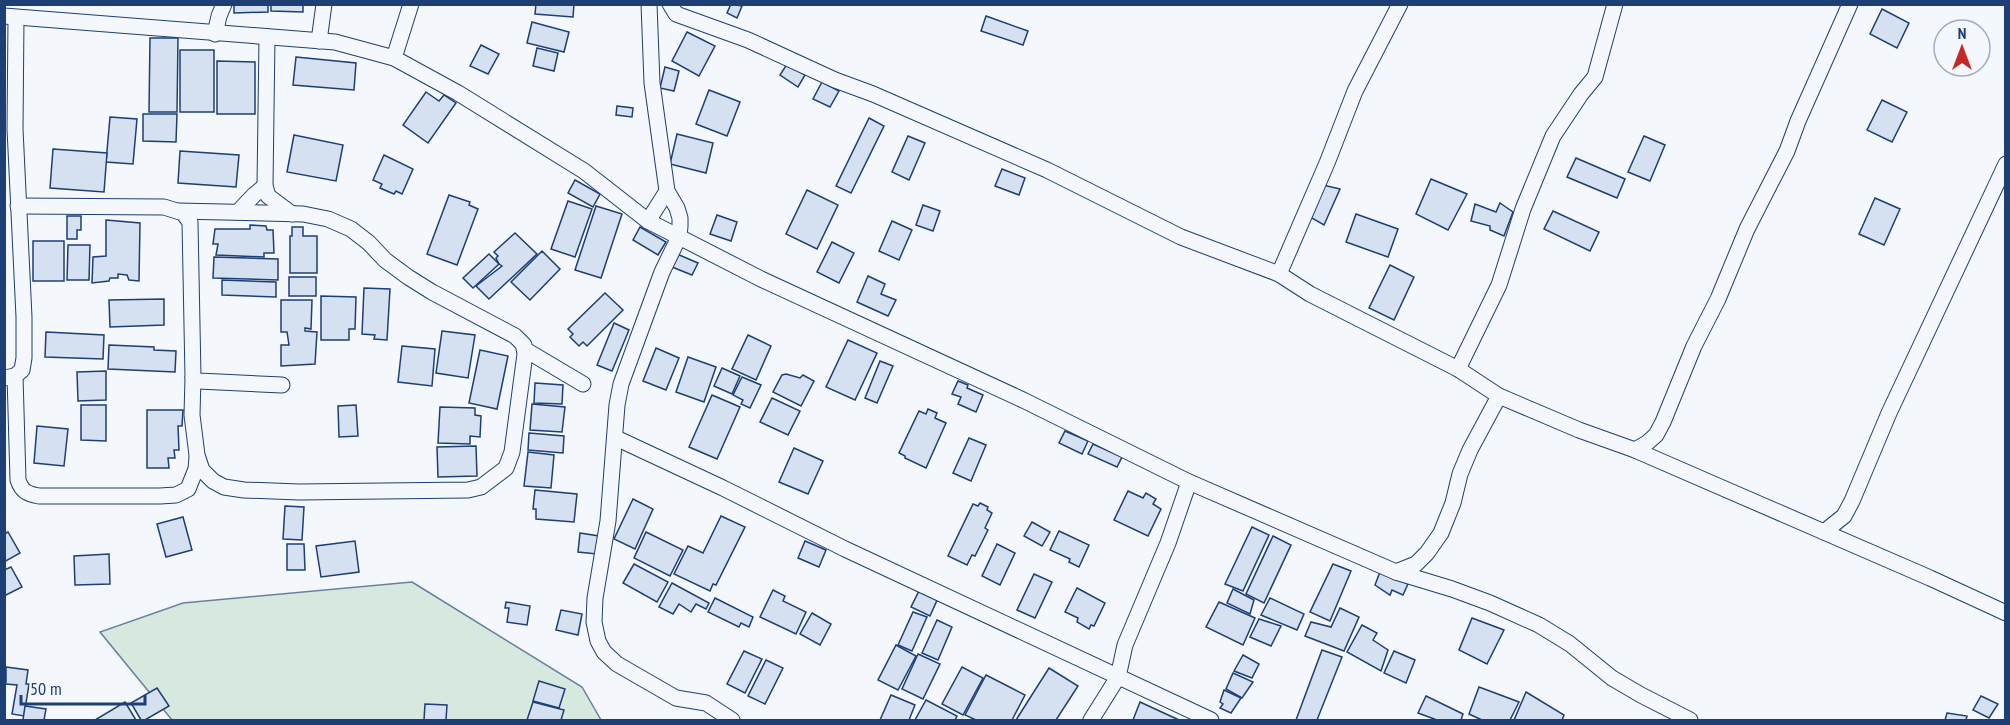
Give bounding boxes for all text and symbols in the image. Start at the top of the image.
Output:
north arrow [1932,18,1992,78]
text: N [1958,23,1966,43]
scale bar [21,668,146,706]
text: 50 m [30,677,62,700]

